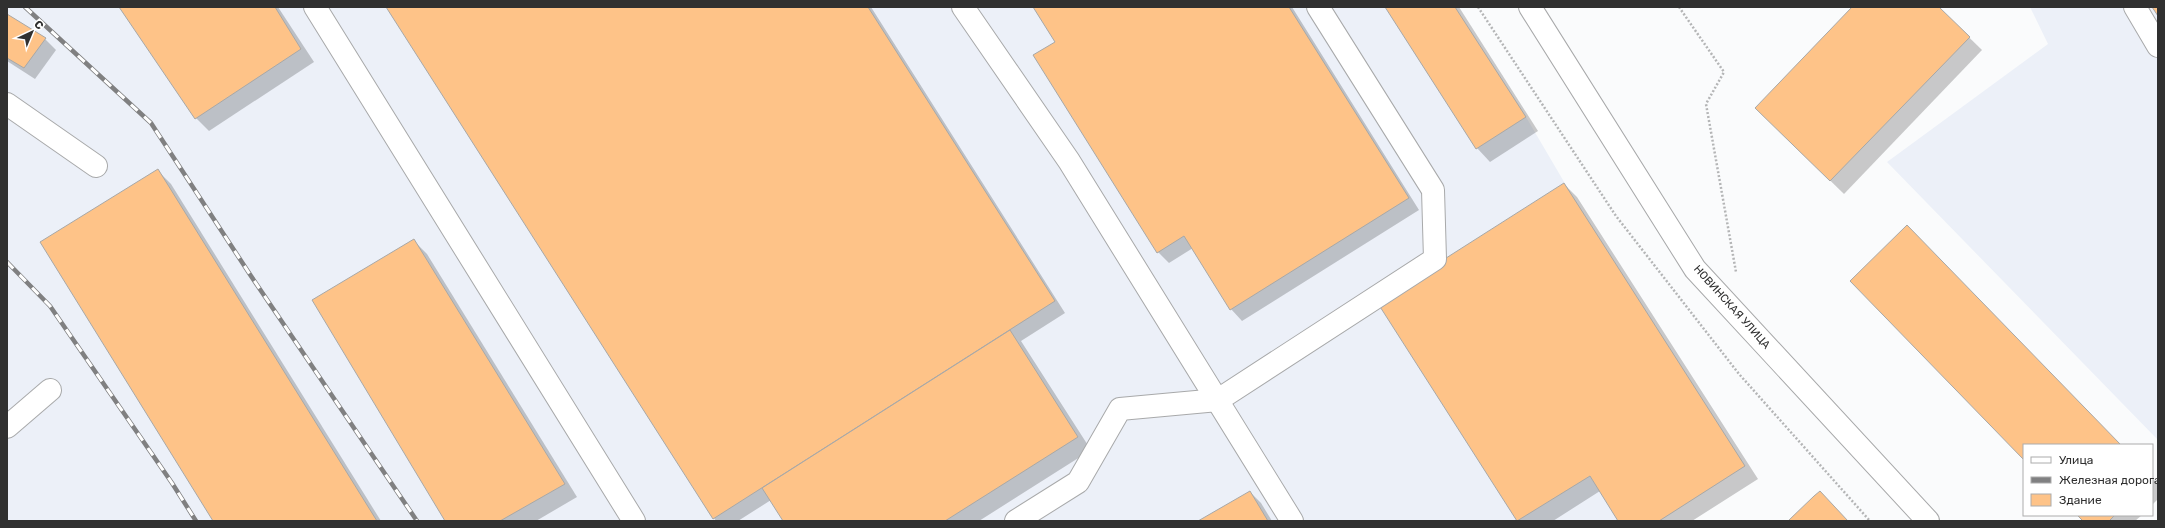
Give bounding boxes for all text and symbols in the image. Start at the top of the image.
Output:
north arrow [12,12,52,52]
text: С [31,18,46,33]
street label: НОВИНСКАЯ УЛИЦА [1691,263,1773,352]
legend [2023,444,2153,516]
text: Улица [2059,453,2093,467]
text: Железная дорога [2059,473,2161,487]
text: Здание [2059,493,2102,507]

